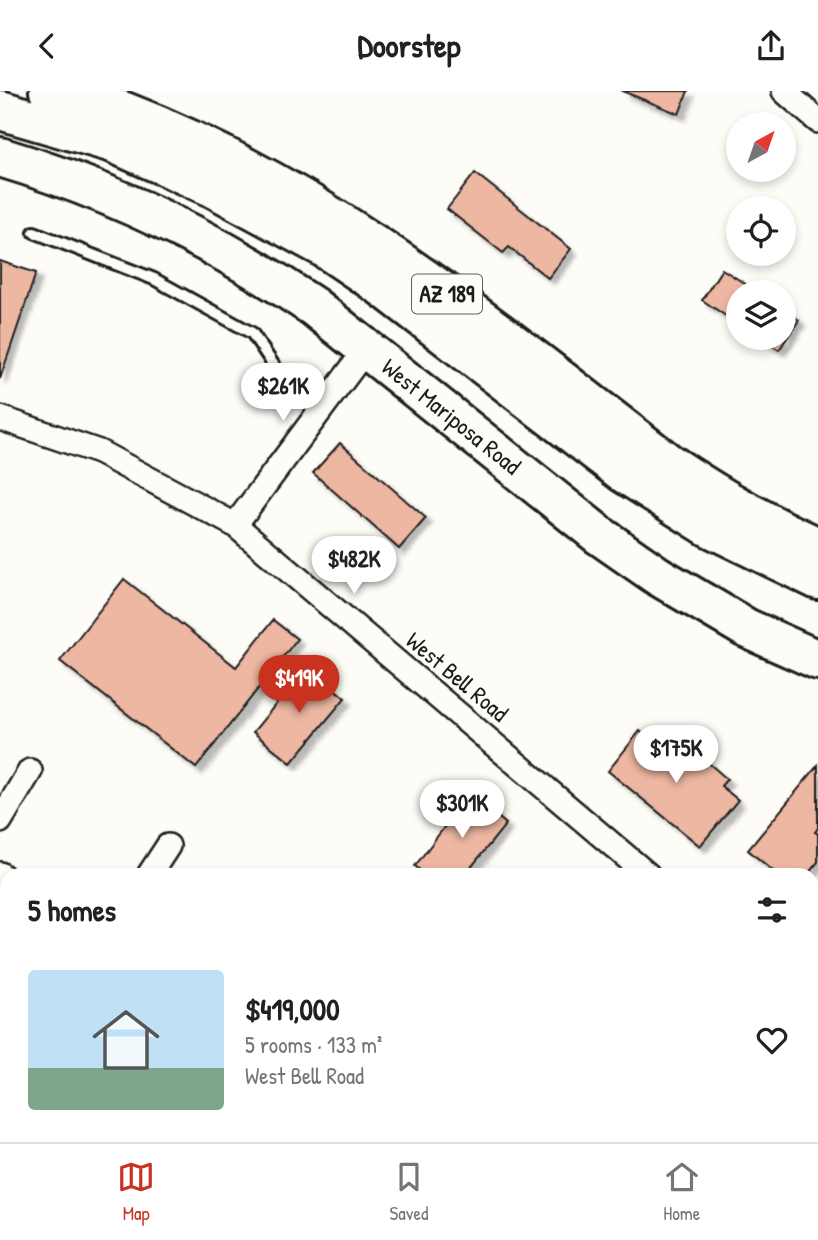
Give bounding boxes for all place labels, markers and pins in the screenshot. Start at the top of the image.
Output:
pin: $261K [234,363,332,423]
pin: $482K [305,537,403,596]
pin: $419K [250,655,348,715]
pin: $175K [627,725,725,785]
pin: $301K [413,781,511,840]

